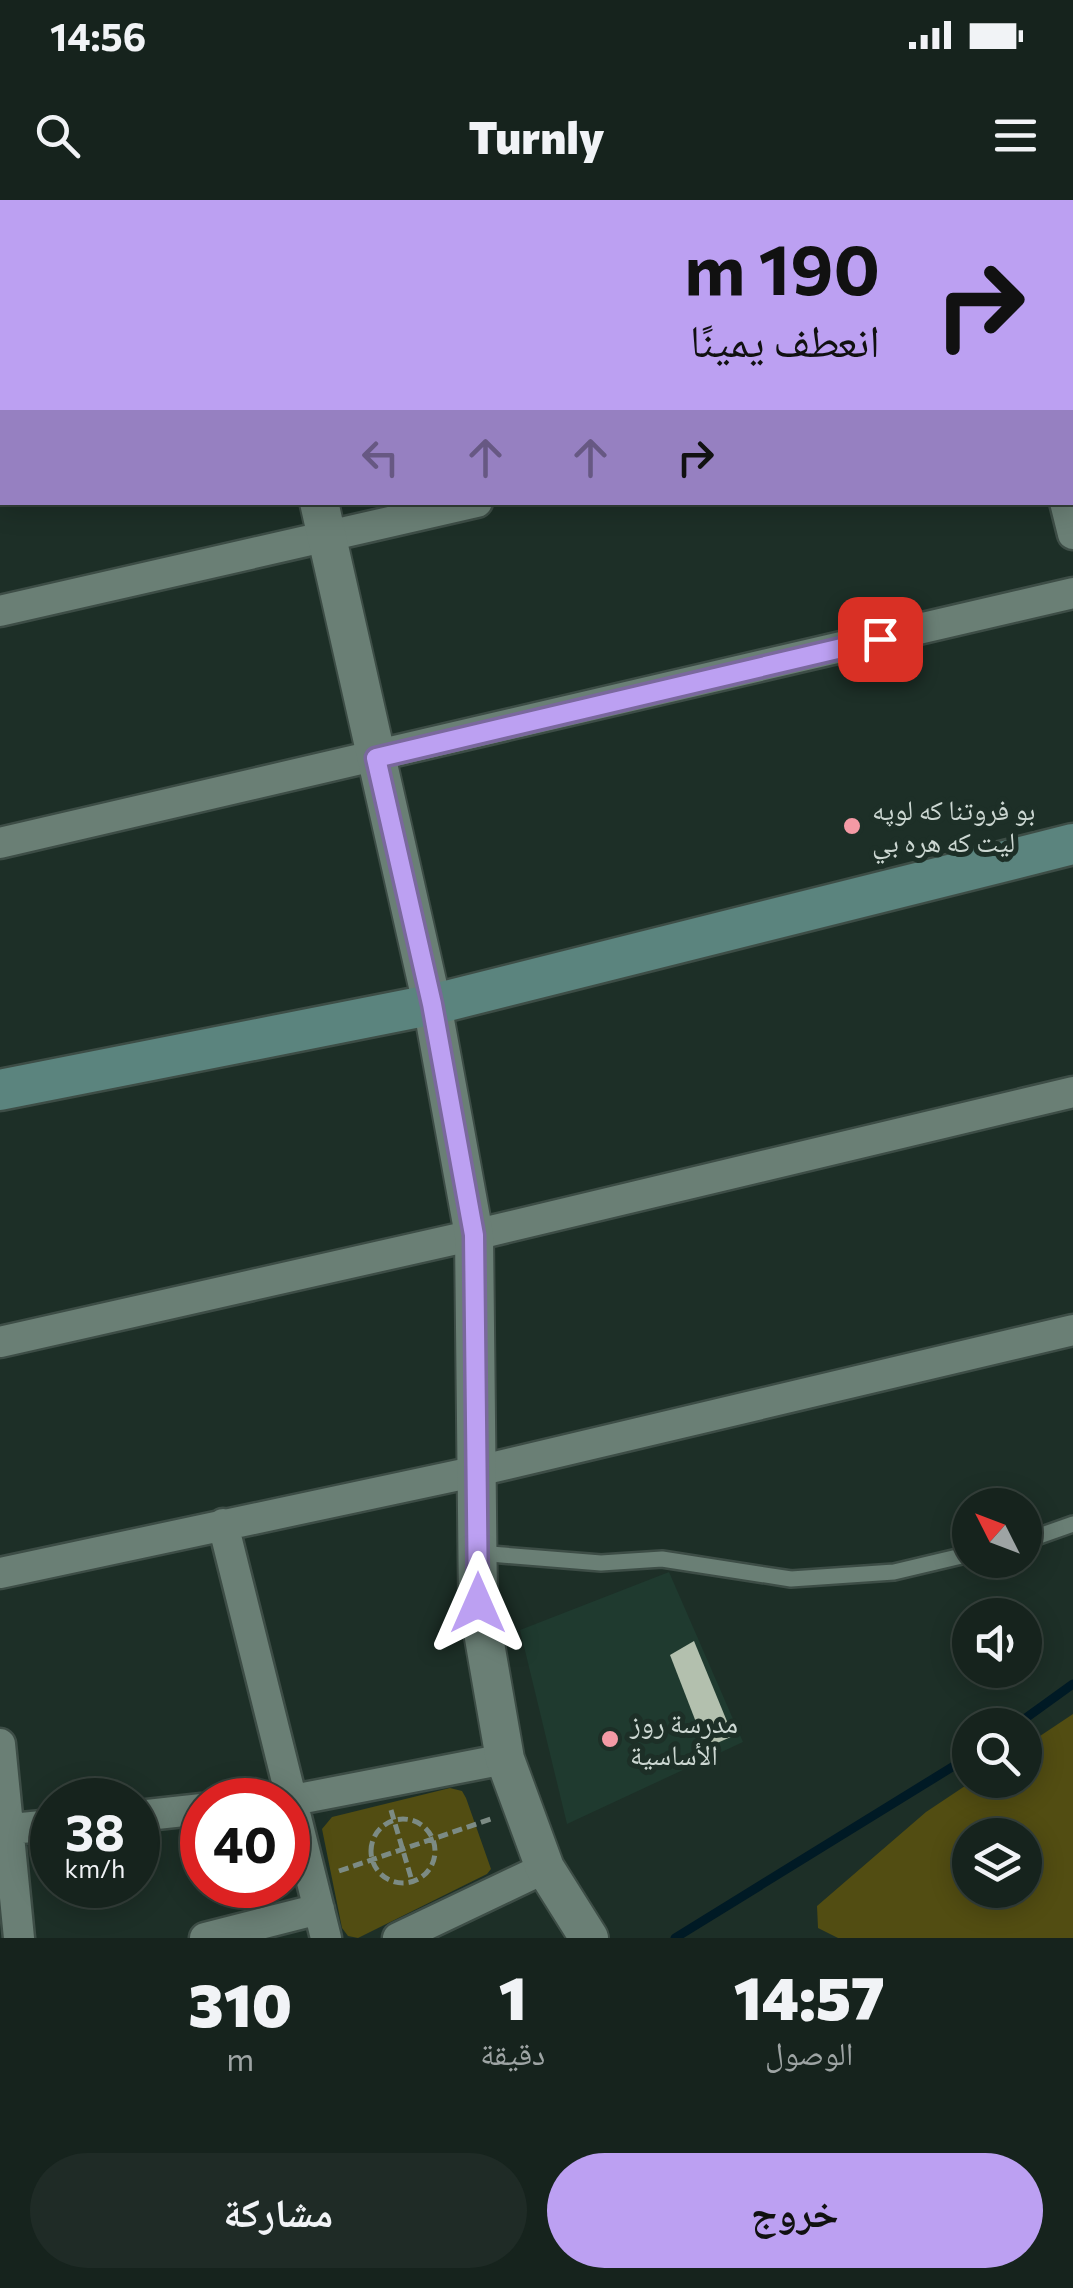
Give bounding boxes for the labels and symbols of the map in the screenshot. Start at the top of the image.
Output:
pin [838,597,923,682]
place label: بو فروتنا كه لوپه ليت كه هره بي [872,792,1036,865]
marker: بو فروتنا كه لوپه ليت كه هره بي [841,815,863,837]
north arrow [952,1488,1042,1578]
position arrow [426,1551,530,1655]
place label: مدرسة روز الأساسية [629,1705,738,1771]
marker: مدرسة روز الأساسية [599,1728,621,1750]
speed limit sign: 40 [180,1778,310,1908]

